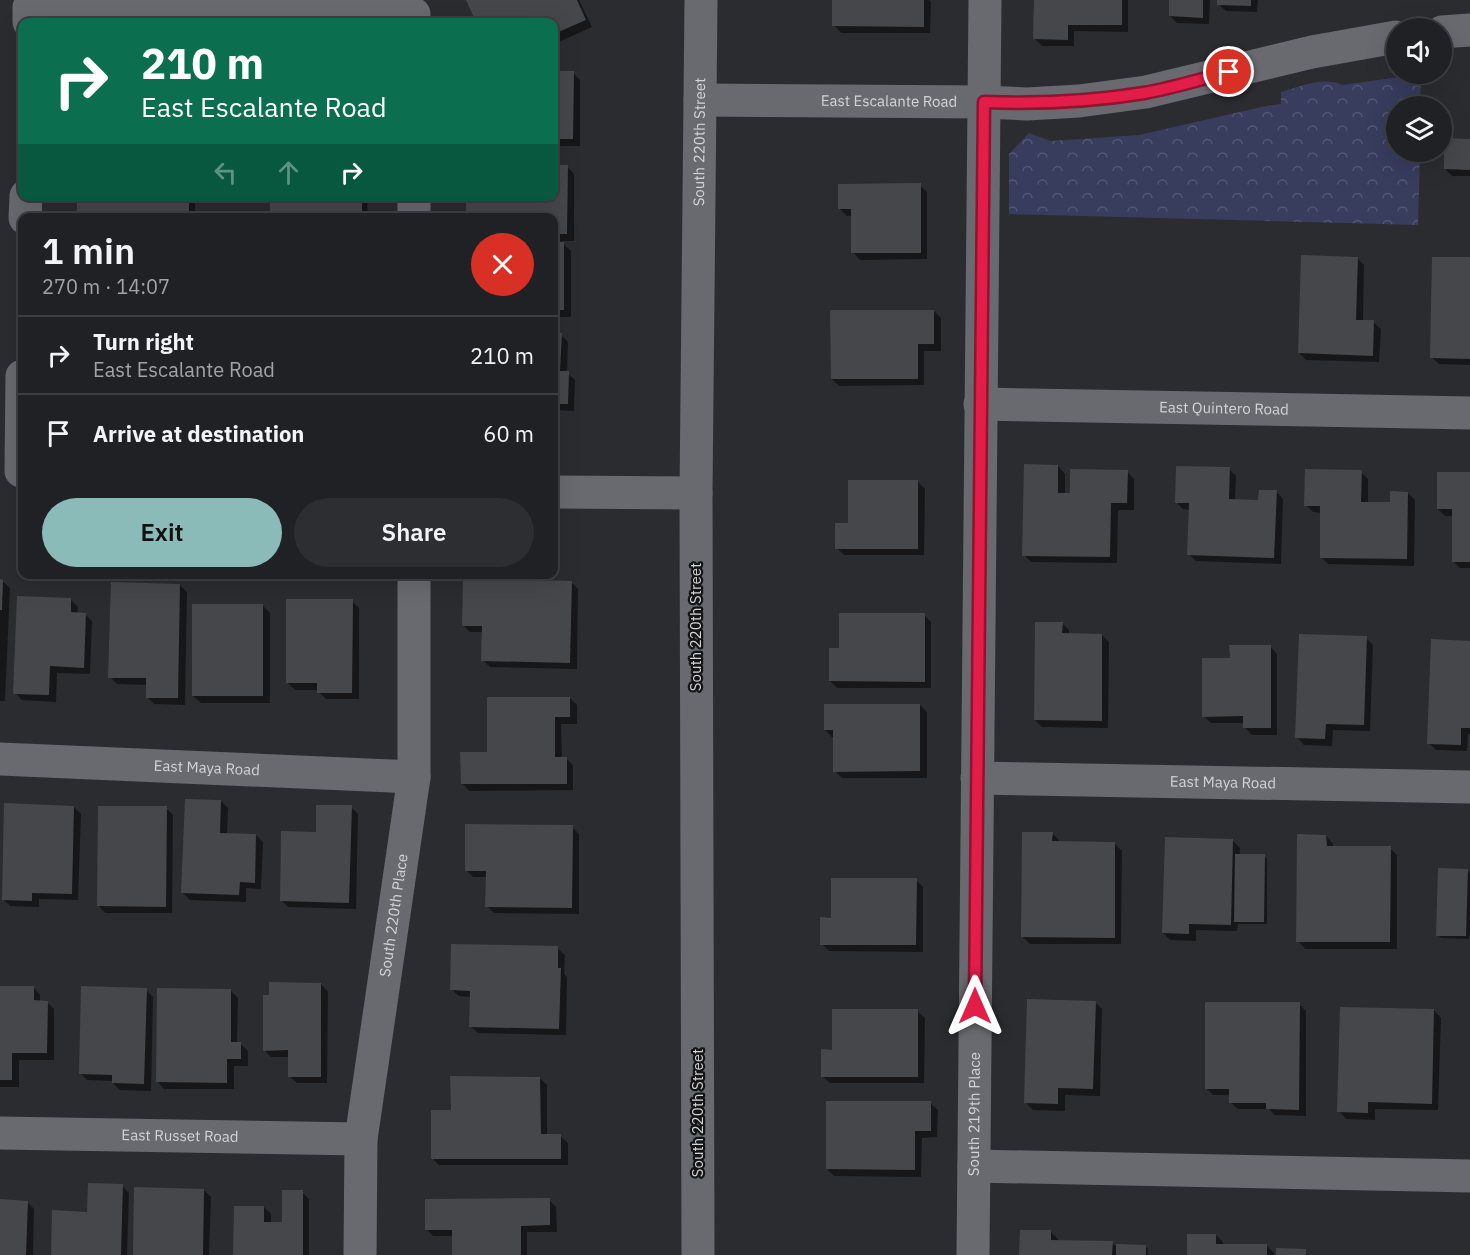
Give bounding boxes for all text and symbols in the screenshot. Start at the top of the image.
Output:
map controls [1386,18,1452,162]
button: sound [1386,18,1452,84]
text: 210 m [141,36,264,91]
icon: right [42,42,120,120]
pin [1203,46,1254,97]
icon: arrive [1212,55,1245,88]
street label: South 220th Street [689,78,709,206]
text: East Escalante Road [141,89,387,124]
street label: East Escalante Road [821,91,957,111]
button: layers [1386,96,1452,162]
icon: left [209,156,242,189]
icon: ahead [272,156,305,189]
icon: right [335,156,368,189]
text: 1 min [42,227,135,274]
button: close [471,233,534,296]
text: 270 m · 14:07 [42,273,170,300]
text: Turn right [93,327,194,356]
icon: right [42,339,75,372]
text: 210 m [470,341,534,370]
text: East Escalante Road [93,356,275,383]
street label: East Quintero Road [1159,397,1289,419]
icon: arrive [42,417,75,450]
text: Arrive at destination [93,419,304,448]
text: 60 m [483,419,534,448]
button: Exit [42,498,282,567]
button: Share [294,498,534,567]
street label: South 220th Street [686,563,705,691]
street label: East Maya Road [153,756,260,779]
street label: East Maya Road [1170,772,1276,792]
street label: South 220th Place [375,852,412,978]
position arrow [943,974,1007,1038]
street label: South 220th Street [688,1049,707,1177]
street label: South 219th Place [964,1052,984,1176]
street label: East Russet Road [121,1125,239,1146]

